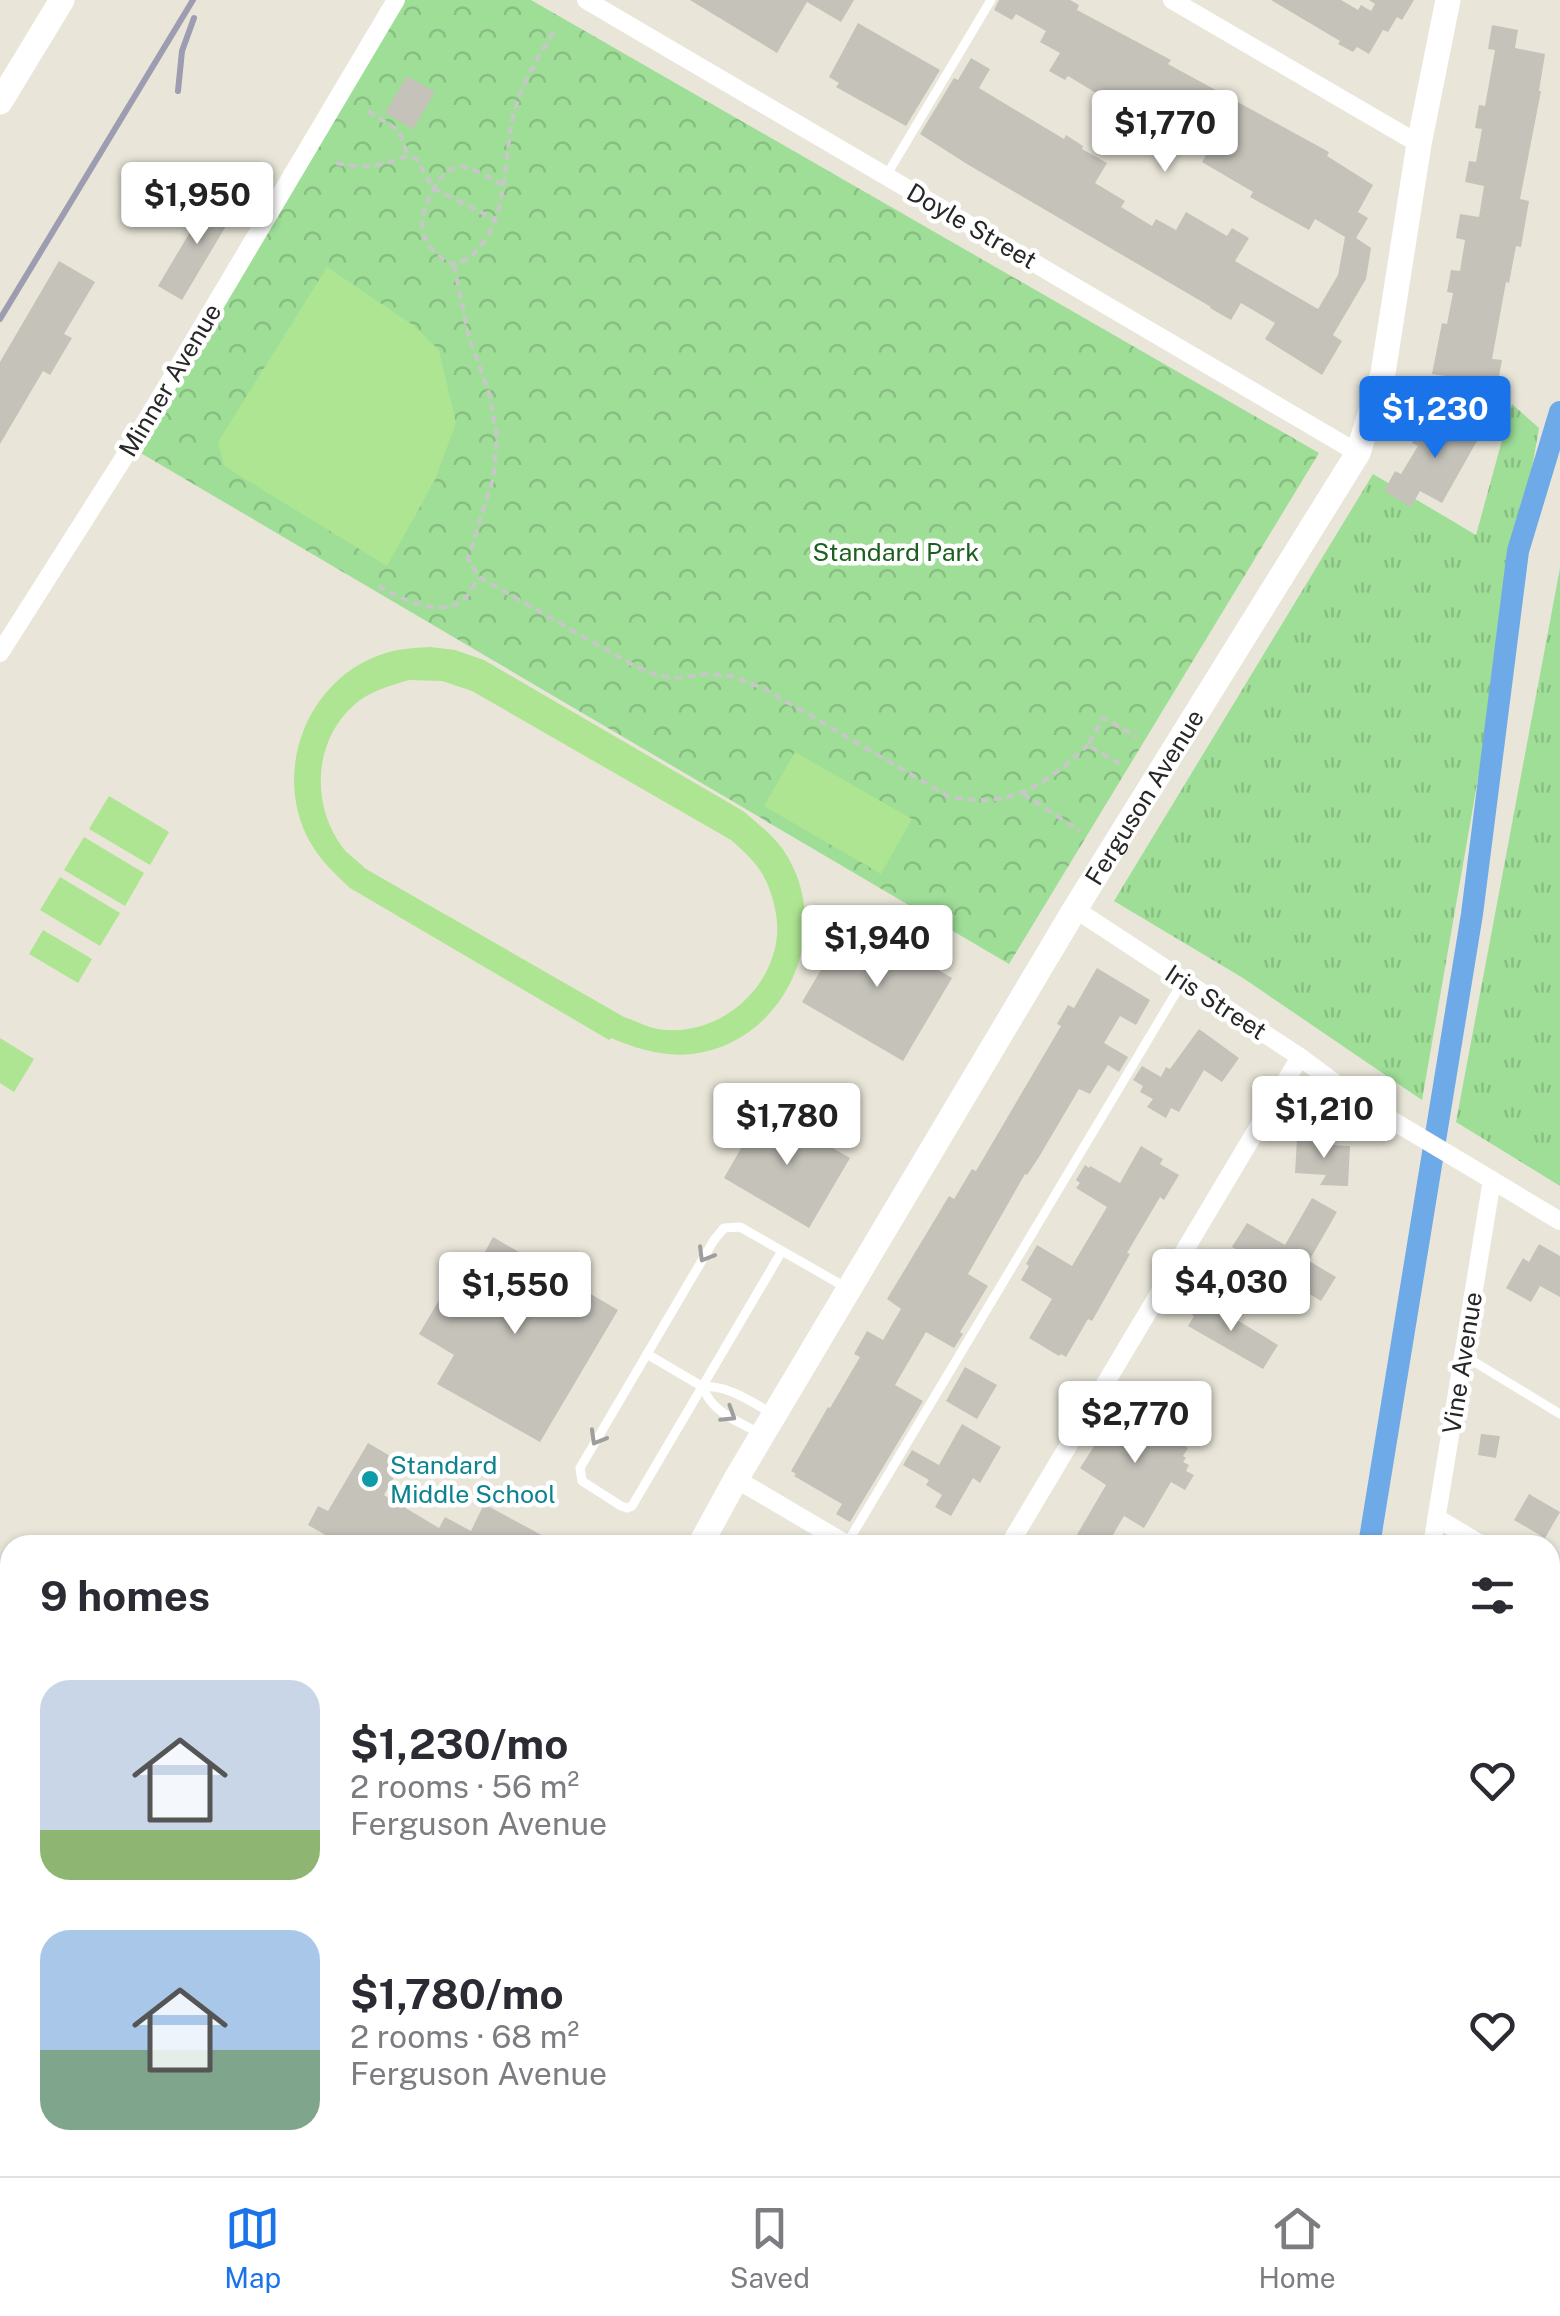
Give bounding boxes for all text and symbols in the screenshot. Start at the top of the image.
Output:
pin: $1,770 [1084,90,1246,175]
text: $1,770 [1114,104,1216,141]
pin: $1,950 [116,162,278,247]
text: $1,950 [143,176,251,213]
street label: Doyle Street [902,177,1042,275]
street label: Minner Avenue [113,298,227,462]
pin: $1,230 [1354,376,1516,461]
text: $1,230 [1381,390,1489,427]
park label: Standard Park [813,537,979,567]
street label: Ferguson Avenue [1079,704,1210,890]
pin: $1,940 [796,905,958,990]
text: $1,940 [824,919,930,956]
street label: Iris Street [1160,958,1272,1046]
pin: $1,210 [1243,1076,1405,1161]
pin: $1,780 [706,1083,868,1168]
text: $1,210 [1274,1090,1374,1127]
text: $1,780 [735,1097,839,1134]
one-way arrow [698,1244,717,1262]
pin: $4,030 [1150,1249,1312,1334]
pin: $1,550 [434,1252,596,1337]
text: $4,030 [1174,1263,1288,1300]
text: $1,550 [461,1266,569,1303]
street label: Vine Avenue [1436,1290,1488,1436]
pin: $2,770 [1054,1381,1216,1466]
text: $2,770 [1081,1395,1189,1432]
one-way arrow [718,1403,736,1422]
one-way arrow [590,1427,610,1445]
place label: Standard Middle School [390,1450,556,1509]
marker: Standard Middle School [359,1468,381,1490]
icon: filters [1465,1568,1520,1623]
text: 9 homes [40,1571,210,1620]
text: $1,230/mo [350,1719,568,1768]
icon: home [120,1720,240,1840]
icon: heart [1465,1753,1520,1808]
text: 2 rooms · 56 m² [350,1768,579,1805]
text: Ferguson Avenue [350,1805,607,1842]
text: $1,780/mo [350,1969,564,2018]
icon: home [120,1970,240,2090]
icon: heart [1465,2003,1520,2058]
text: 2 rooms · 68 m² [350,2018,579,2055]
text: Ferguson Avenue [350,2055,607,2092]
tab: Map [224,2201,281,2294]
tab: Saved [730,2201,810,2294]
tab: Home [1258,2201,1336,2294]

